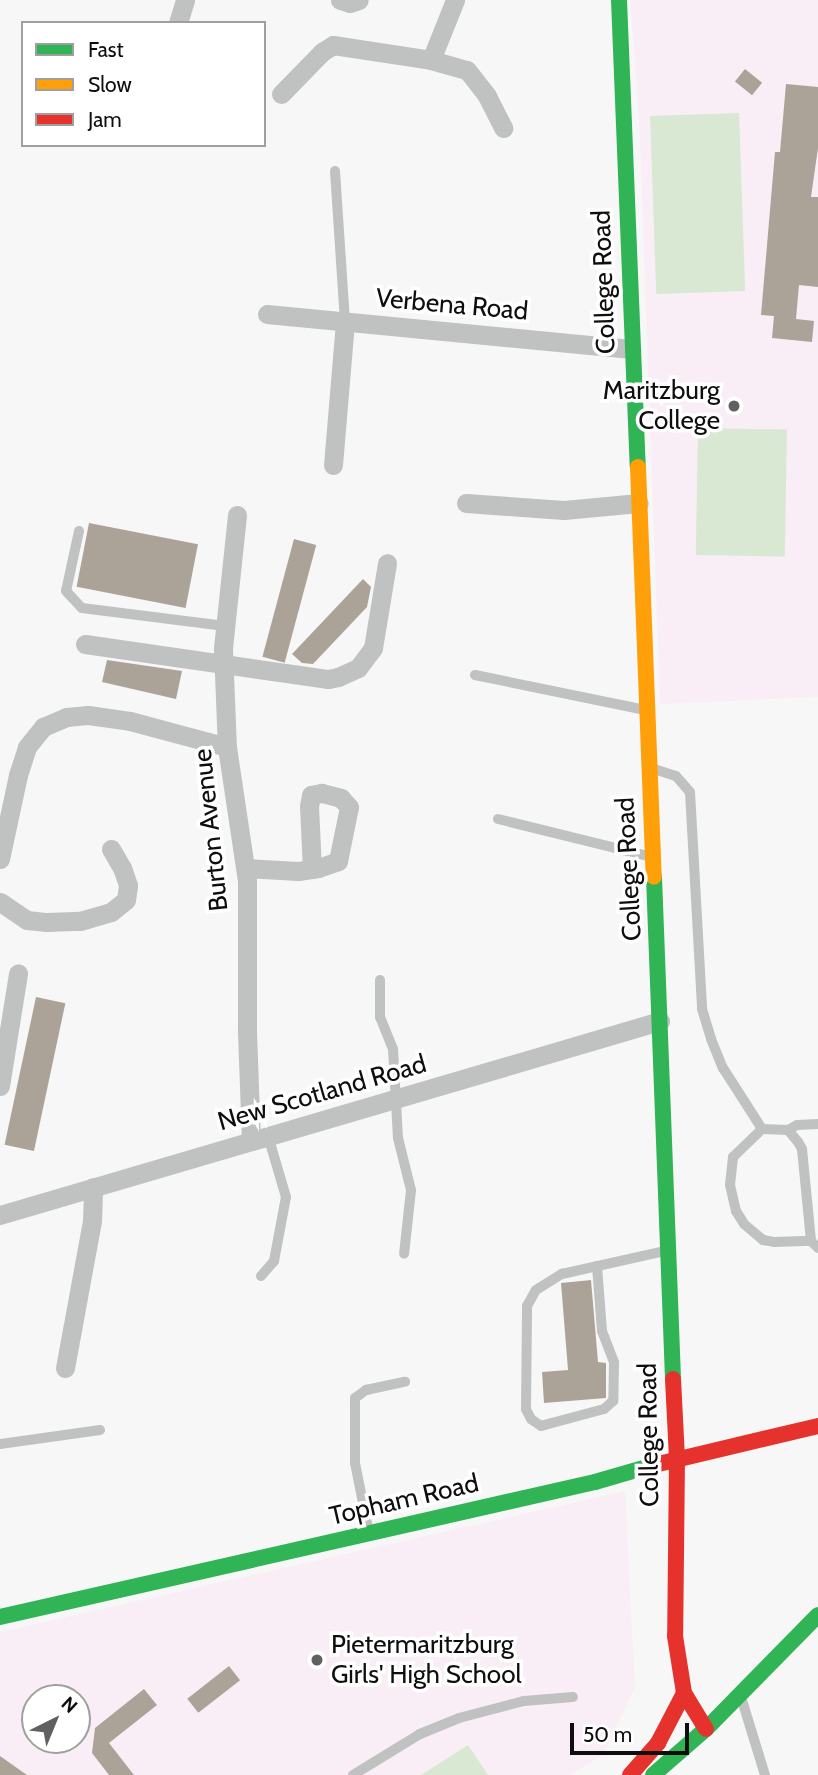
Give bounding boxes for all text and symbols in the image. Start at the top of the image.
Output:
legend [21,21,266,147]
text: Fast [88,37,124,62]
text: Slow [88,72,132,97]
text: Jam [88,107,122,132]
street label: College Road [586,210,622,354]
street label: Verbena Road [375,283,529,327]
place label: Maritzburg College [603,375,720,436]
marker: Maritzburg College [726,398,742,414]
street label: Burton Avenue [187,747,235,913]
street label: College Road [610,796,648,942]
street label: New Scotland Road [214,1048,430,1138]
street label: College Road [632,1363,666,1507]
street label: Topham Road [326,1468,482,1532]
place label: Pietermaritzburg Girls' High School [331,1629,522,1690]
marker: Pietermaritzburg Girls' High School [309,1652,325,1668]
north arrow [21,1684,91,1754]
text: N [57,1692,82,1718]
scale bar [573,1708,692,1752]
text: 50 m [583,1722,632,1747]

